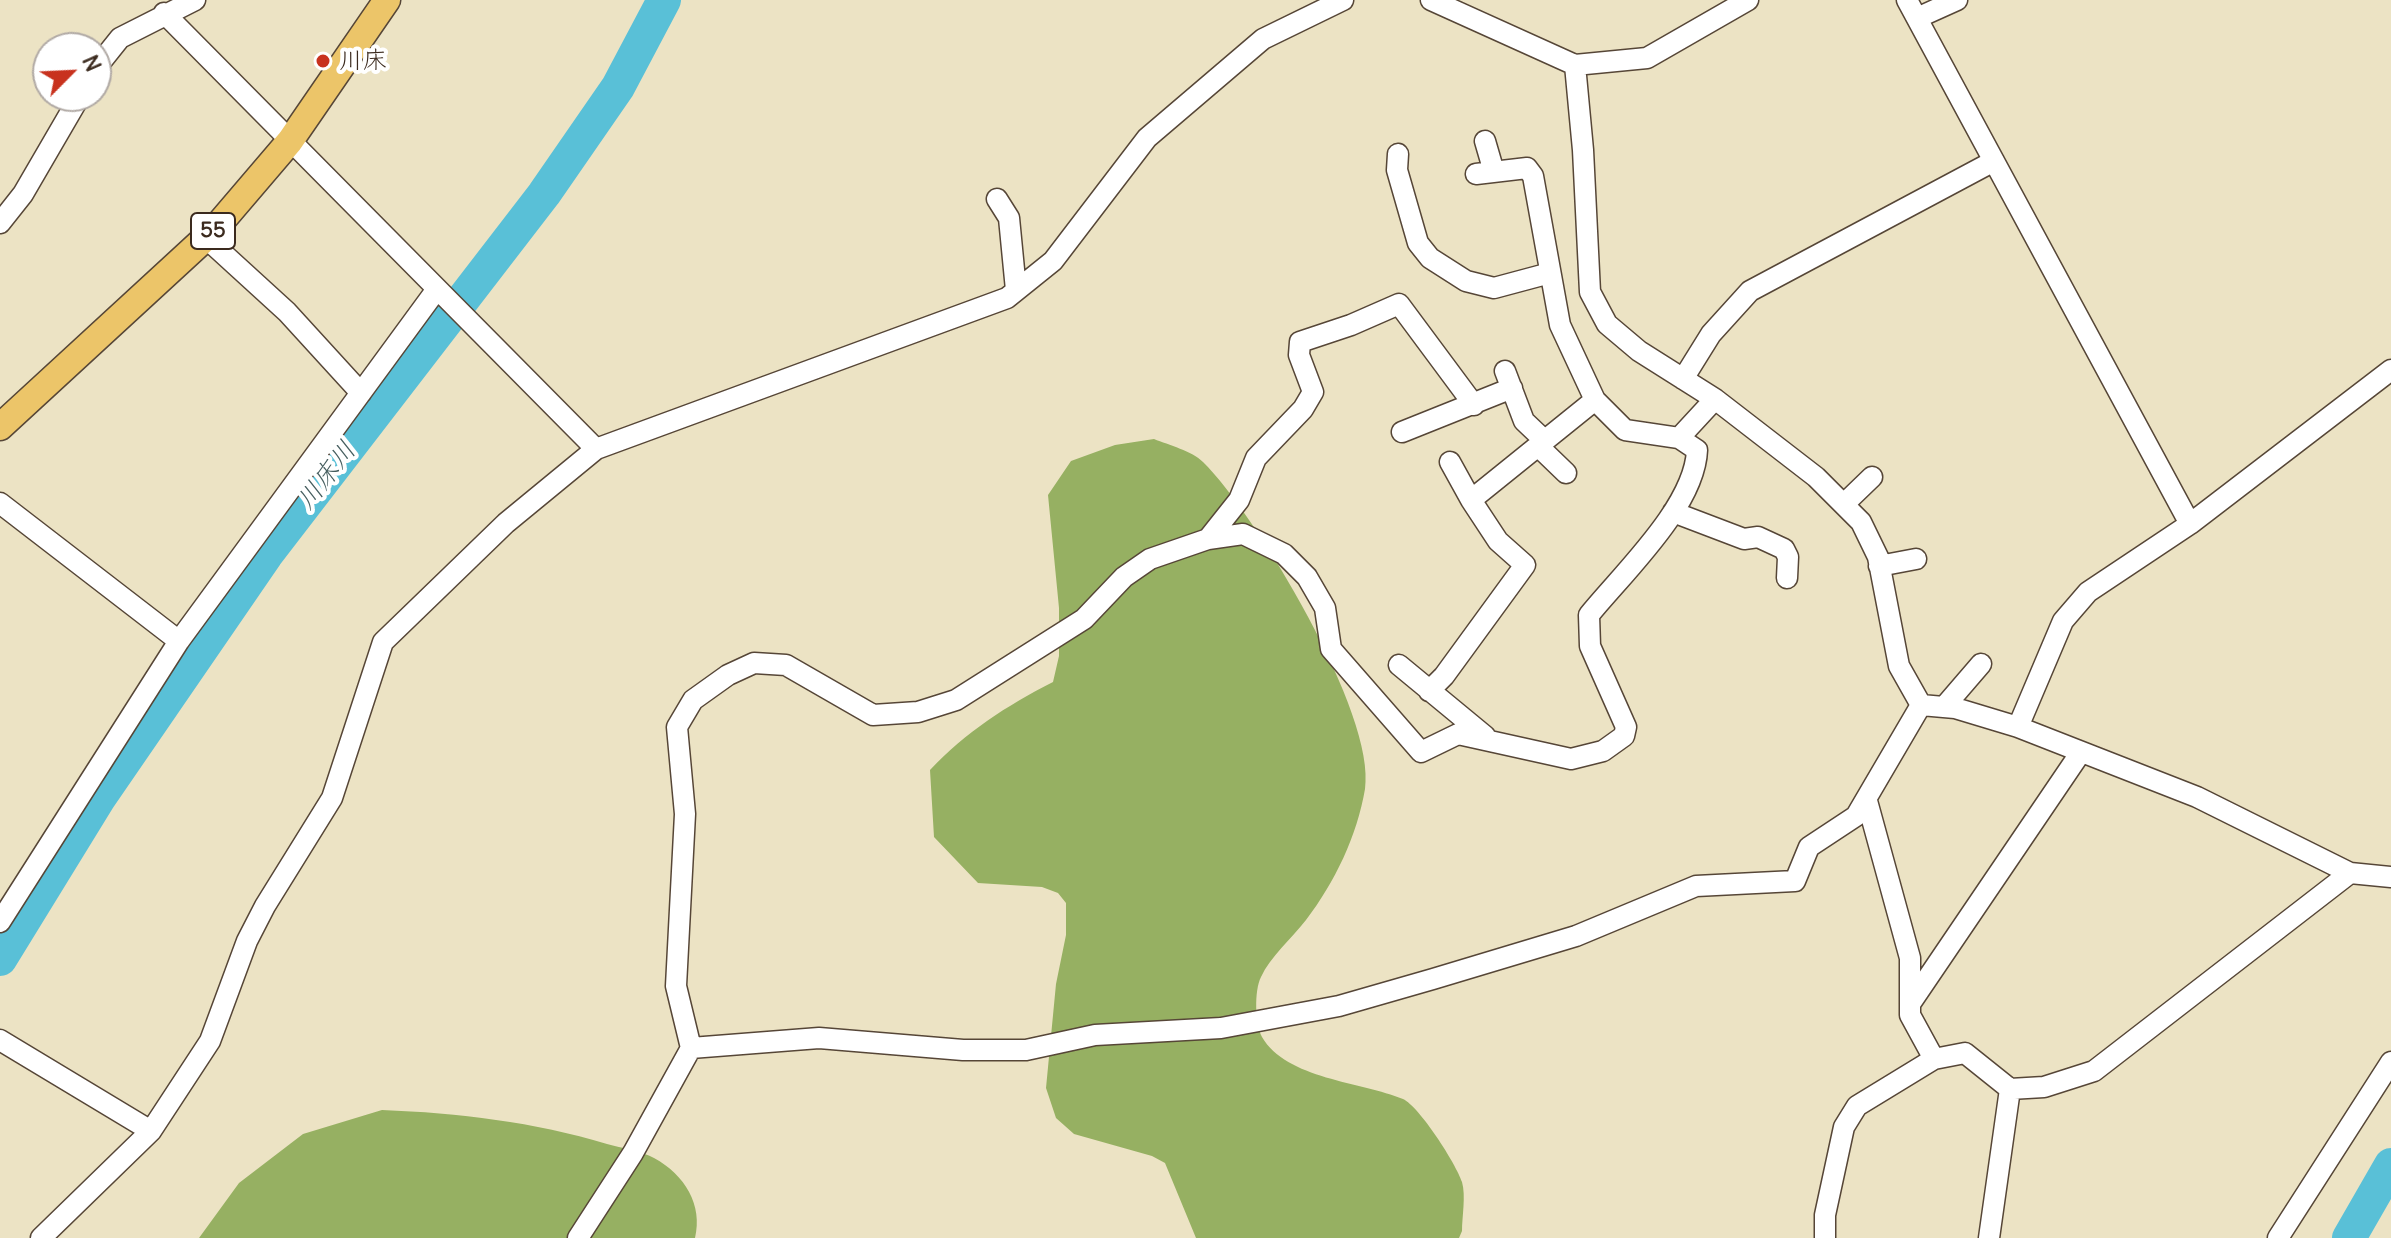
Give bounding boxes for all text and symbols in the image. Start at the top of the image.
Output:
north arrow [32,32,112,112]
place label: 川床 [339,47,387,75]
text: N [76,50,108,76]
marker: 川床 [314,52,332,70]
road number: 55 [191,213,235,249]
water label: 川床川 [291,436,363,516]

